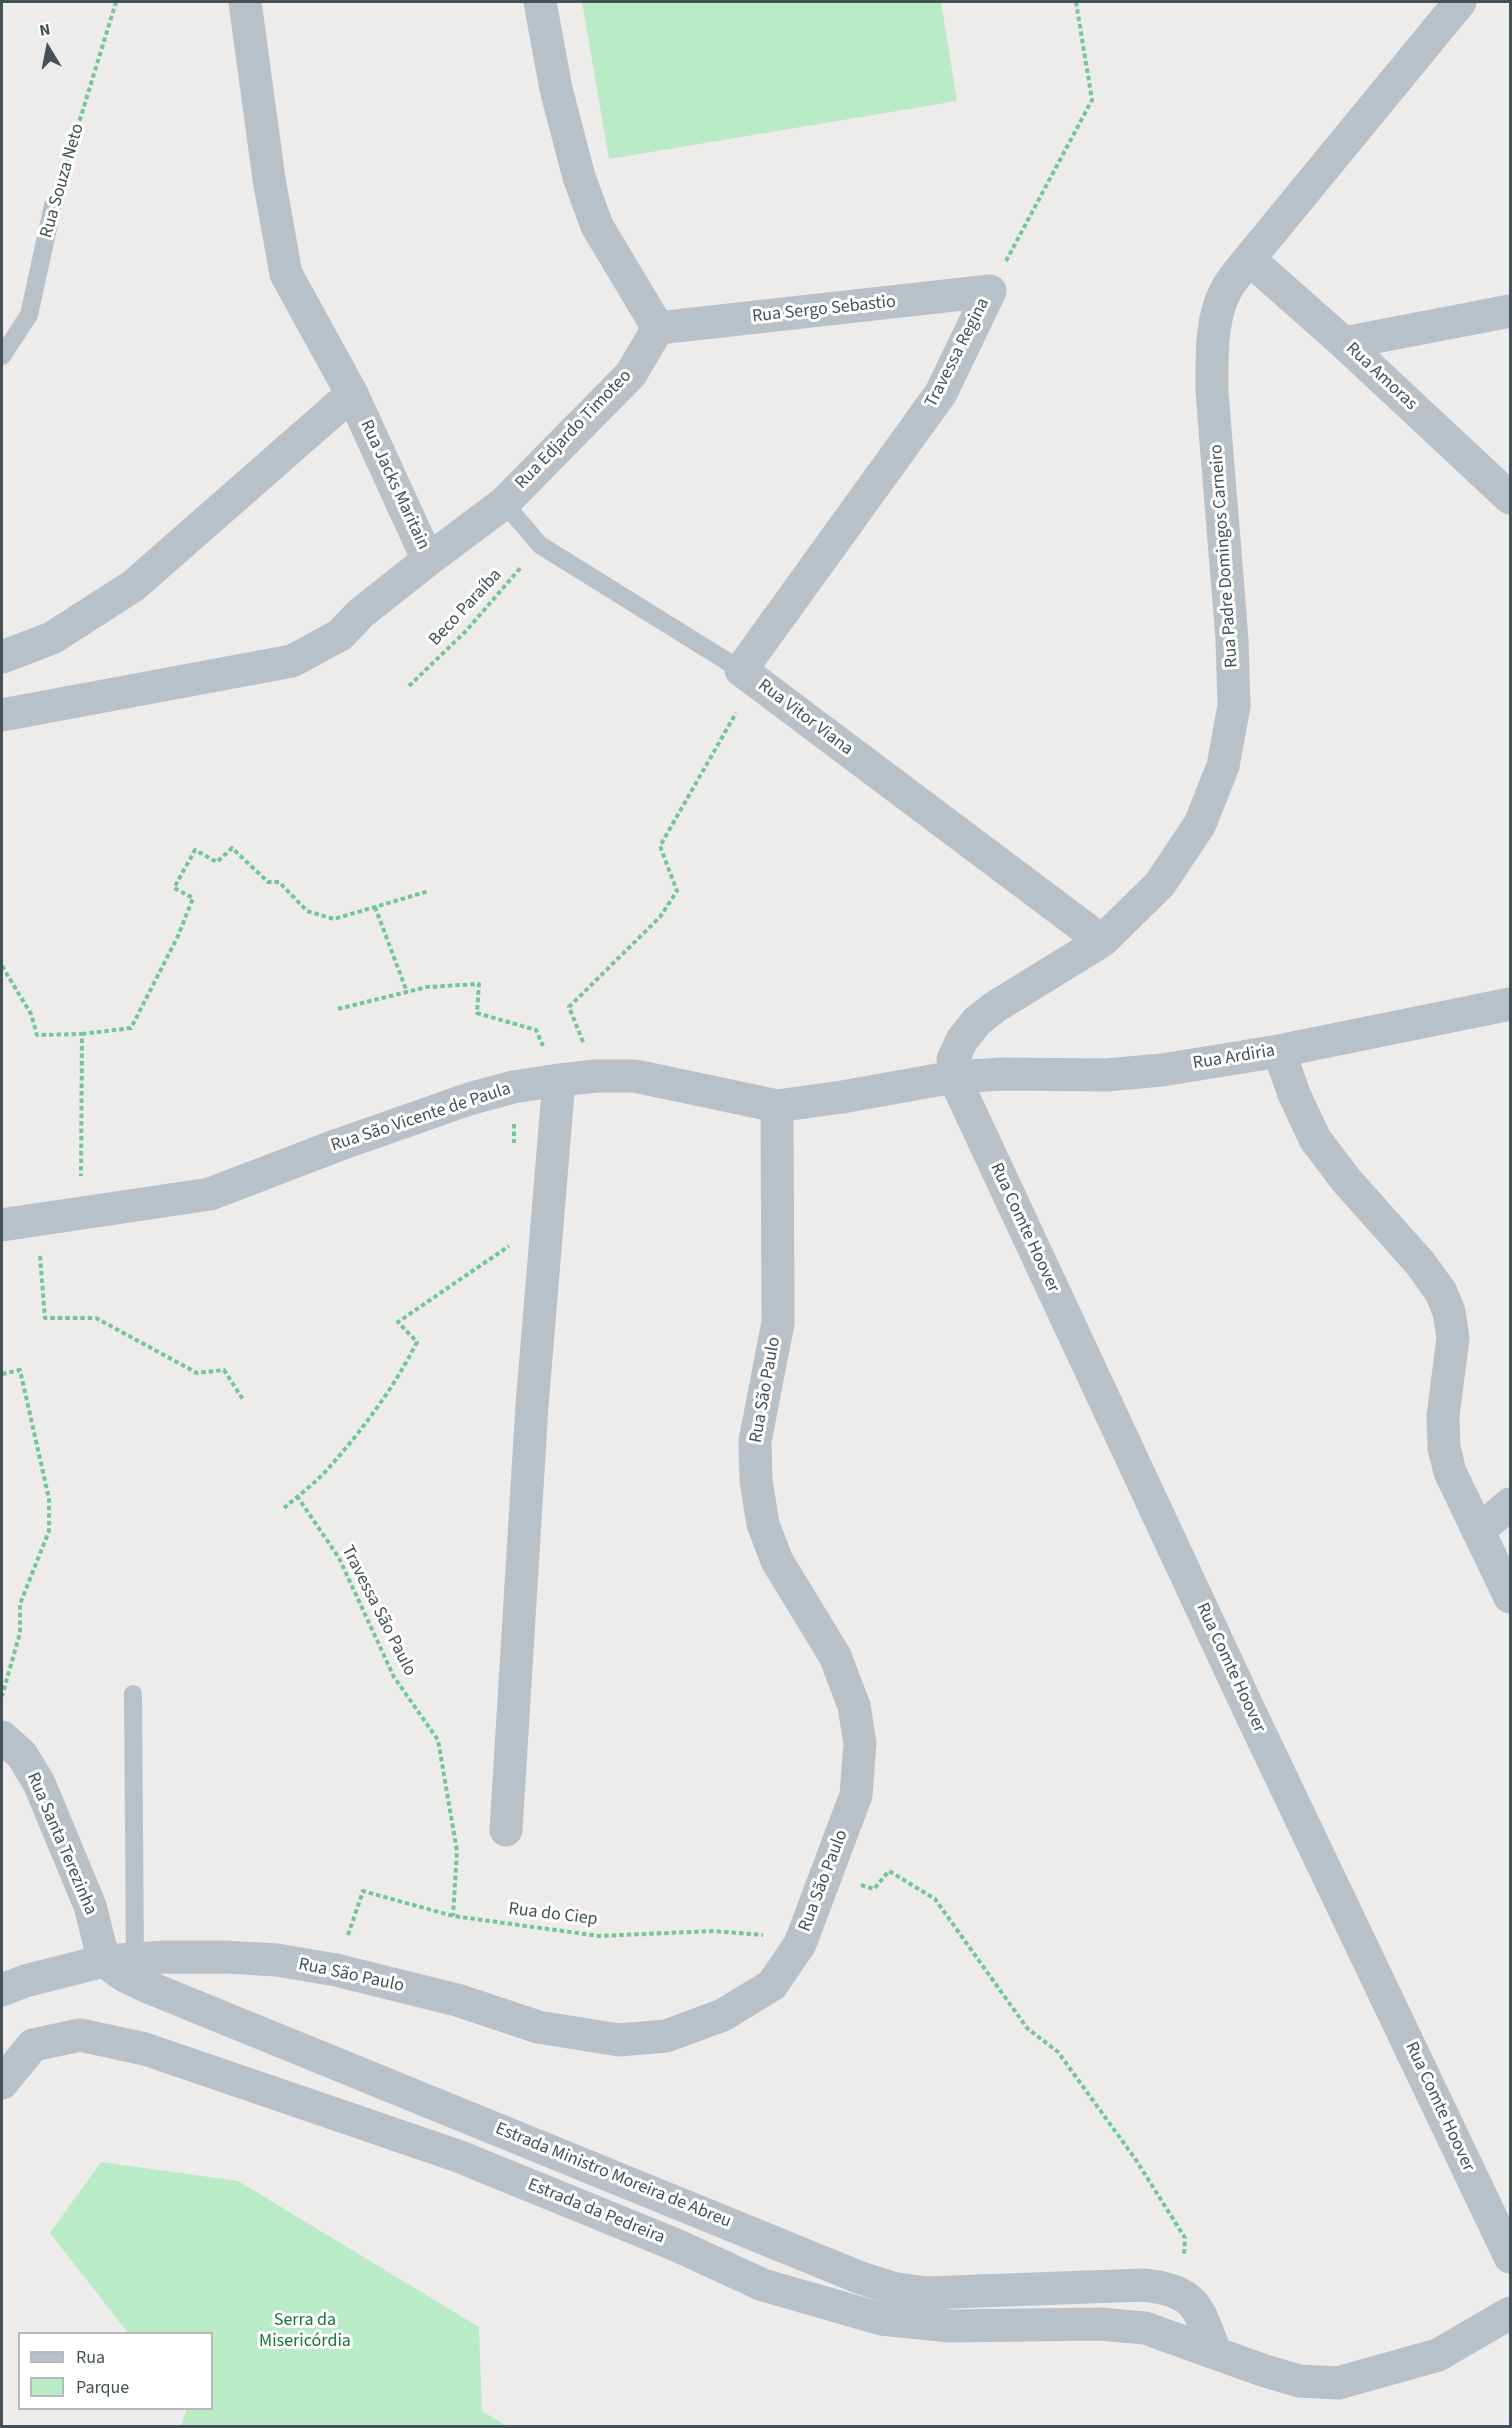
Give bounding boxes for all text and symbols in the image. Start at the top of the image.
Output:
north arrow [18,18,78,78]
text: N [38,19,52,42]
street label: Rua Souza Neto [36,121,90,241]
street label: Rua Sergo Sebastio [751,292,897,328]
street label: Travessa Regina [921,295,995,411]
street label: Rua Amoras [1341,339,1421,415]
street label: Rua Edjardo Timoteo [511,366,637,494]
street label: Rua Jacks Maritain [355,417,433,553]
street label: Rua Padre Domingos Carneiro [1206,443,1244,669]
street label: Beco Paraíba [425,565,507,651]
street label: Rua Vitor Viana [753,675,857,761]
street label: Rua Ardiria [1191,1041,1277,1075]
street label: Rua São Vicente de Paula [328,1079,514,1157]
street label: Rua Comte Hoover [984,1160,1064,1296]
street label: Rua São Paulo [746,1335,786,1445]
street label: Travessa São Paulo [336,1542,420,1680]
street label: Rua Comte Hoover [1190,1600,1270,1736]
street label: Rua Santa Terezinha [21,1769,101,1919]
street label: Rua São Paulo [795,1827,853,1935]
street label: Rua do Ciep [507,1899,599,1931]
street label: Rua São Paulo [296,1954,406,1998]
street label: Rua Comte Hoover [1399,2039,1479,2175]
street label: Estrada Ministro Moreira de Abreu [492,2119,734,2233]
street label: Estrada da Pedreira [524,2175,668,2249]
park label: Serra da Misericórdia [259,2310,351,2352]
legend [18,2332,213,2410]
text: Rua [76,2345,105,2370]
text: Parque [76,2375,129,2400]

